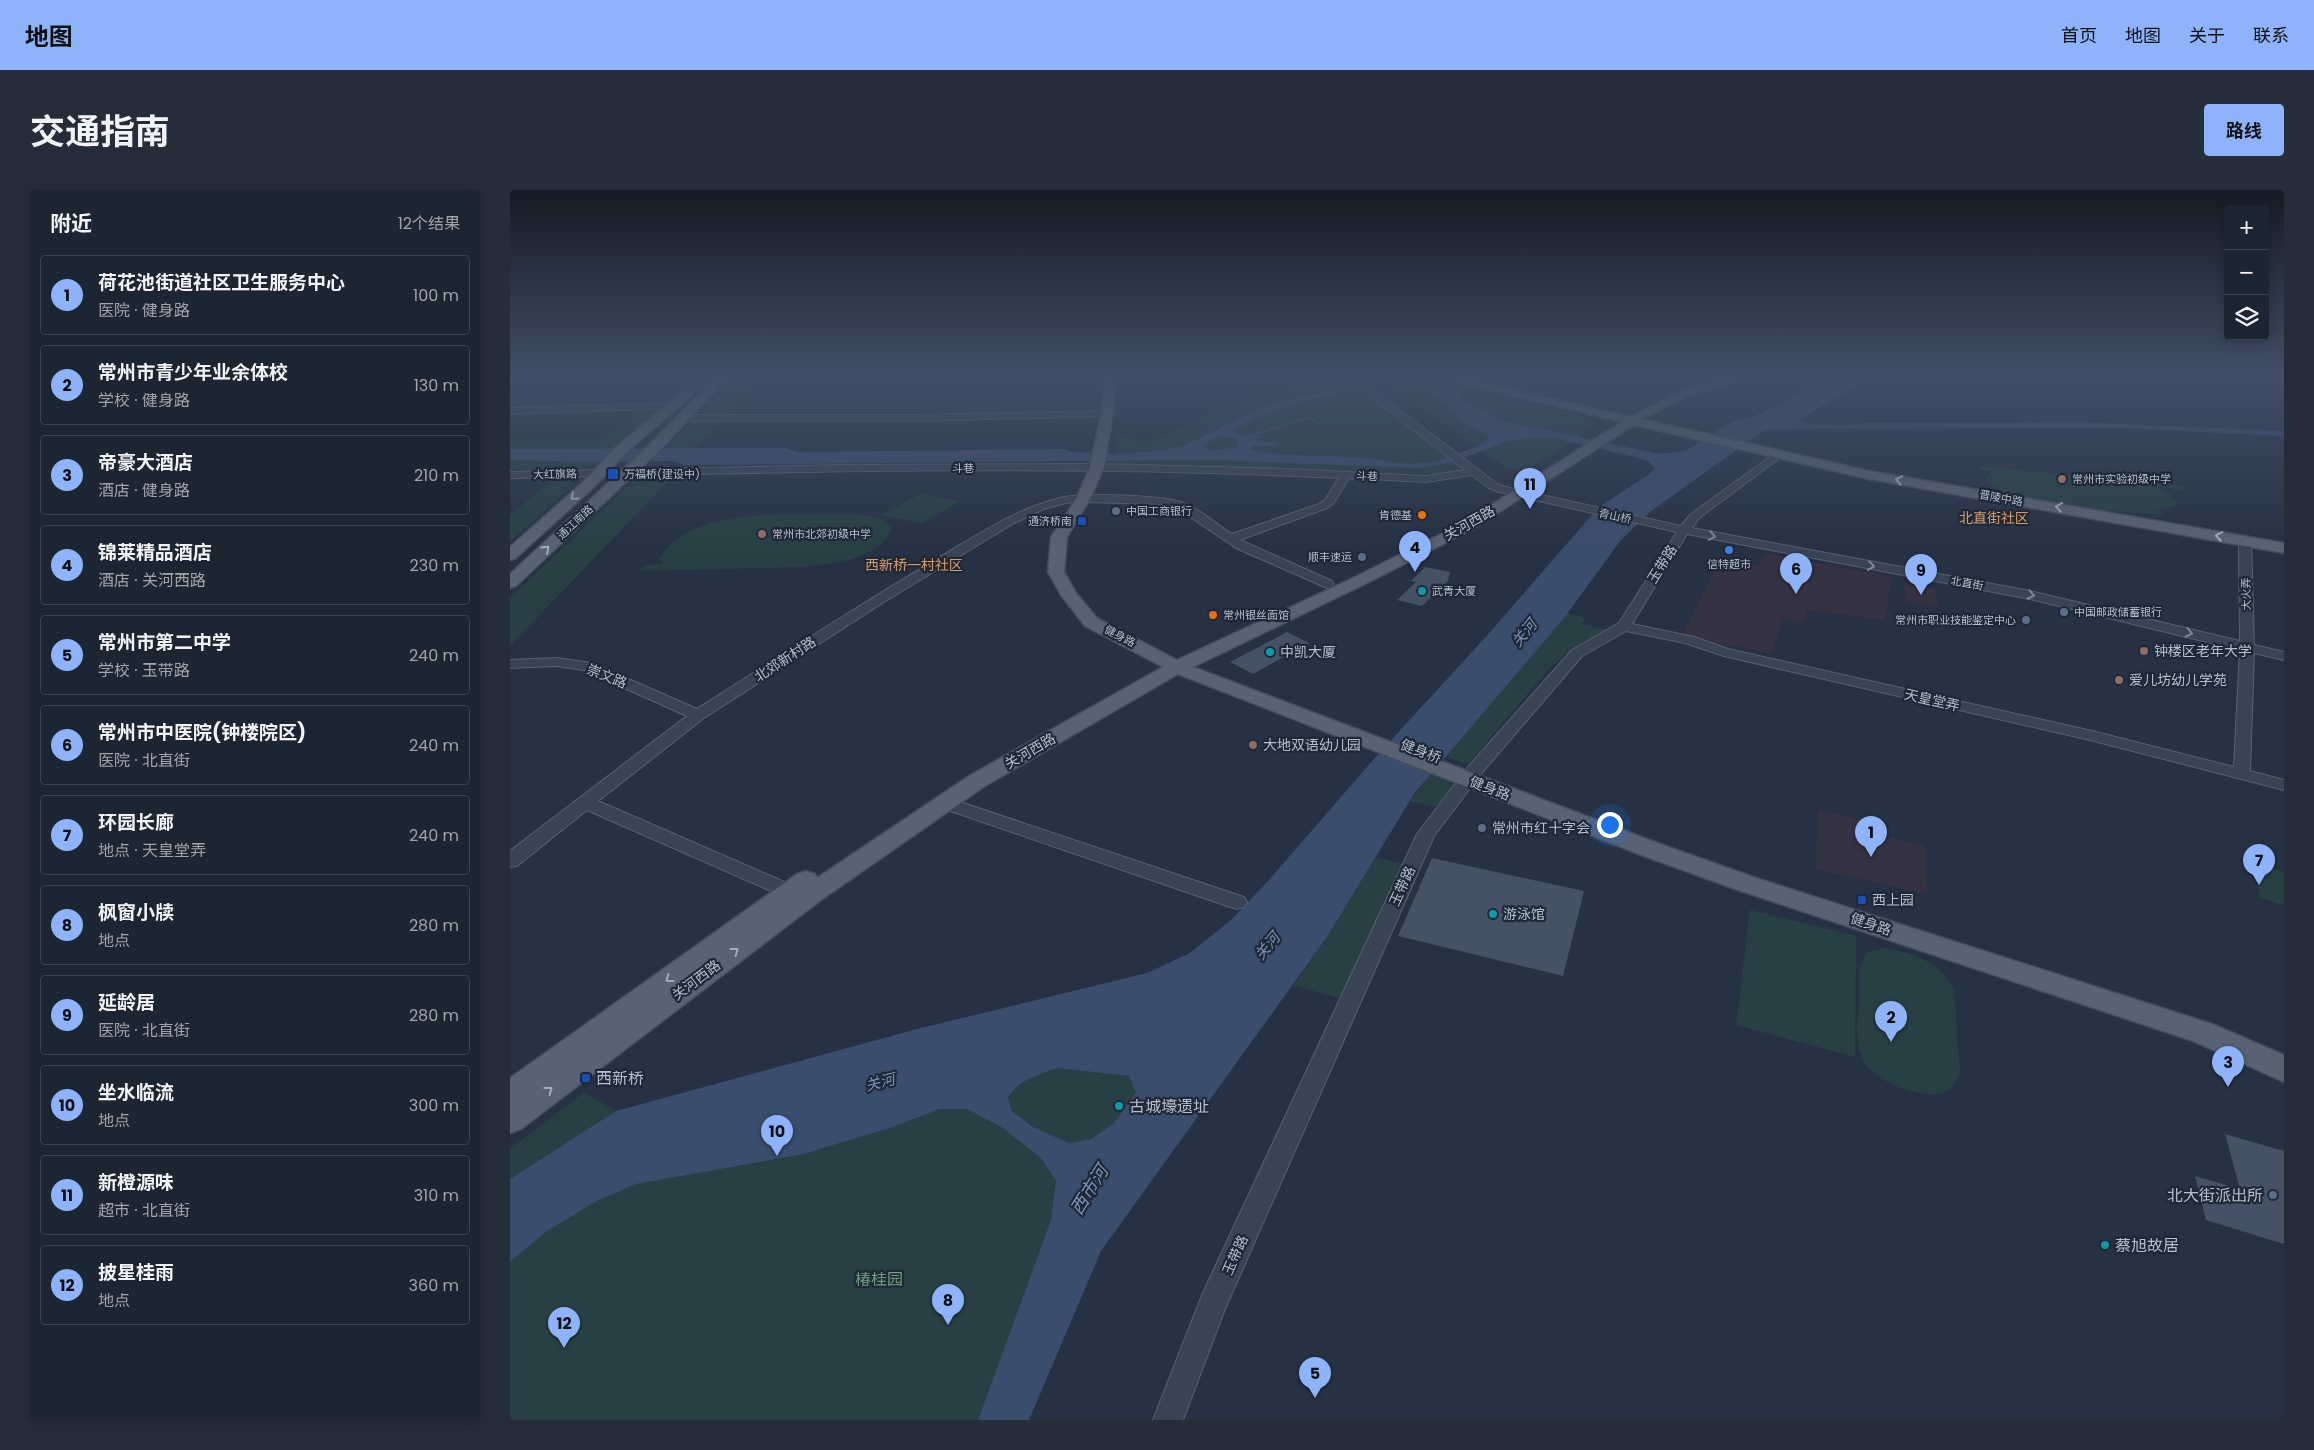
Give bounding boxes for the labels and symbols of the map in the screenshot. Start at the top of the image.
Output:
street label: 斗巷 [952,460,974,476]
street label: 大红旗路 [533,466,577,482]
place label: 万福桥(建设中) [624,466,700,482]
marker: 万福桥(建设中) [606,467,620,481]
street label: 斗巷 [1356,467,1378,485]
pin: 11 [1514,468,1546,509]
place label: 常州市实验初级中学 [2072,471,2171,487]
marker: 常州市实验初级中学 [2056,473,2068,485]
one-way arrow [1894,476,1903,486]
street label: 晋陵中路 [1978,486,2024,510]
one-way arrow [571,491,580,500]
street label: 通江南路 [553,501,597,543]
street label: 关河西路 [1440,501,1498,545]
place label: 中国工商银行 [1126,503,1192,519]
one-way arrow [2054,503,2063,513]
marker: 中国工商银行 [1110,505,1122,517]
street label: 青山桥 [1597,505,1633,527]
place label: 肯德基 [1379,507,1412,523]
district label: 北直街社区 [1959,508,2029,528]
marker: 肯德基 [1416,509,1428,521]
place label: 通济桥南 [1028,513,1072,529]
marker: 通济桥南 [1076,515,1088,527]
place label: 常州市北郊初级中学 [772,526,871,542]
marker: 常州市北郊初级中学 [756,528,768,540]
one-way arrow [1707,530,1716,540]
pin: 4 [1399,531,1431,572]
one-way arrow [2214,531,2223,542]
street label: 玉带路 [1642,541,1682,587]
marker: 信特超市 [1723,544,1735,556]
one-way arrow [540,546,549,555]
place label: 顺丰速运 [1308,549,1352,565]
marker: 顺丰速运 [1356,551,1368,563]
pin: 6 [1780,553,1812,594]
pin: 9 [1905,554,1937,595]
district label: 西新桥一村社区 [865,555,963,575]
place label: 信特超市 [1707,556,1751,572]
one-way arrow [1867,561,1876,571]
street label: 北直街 [1949,572,1985,594]
street label: 大火弄 [2238,577,2254,611]
place label: 武青大厦 [1432,583,1476,599]
marker: 武青大厦 [1416,585,1428,597]
one-way arrow [2027,589,2036,600]
place label: 中国邮政储蓄银行 [2074,604,2162,620]
marker: 中国邮政储蓄银行 [2058,606,2070,618]
place label: 常州银丝面馆 [1223,607,1289,623]
marker: 常州银丝面馆 [1207,609,1219,621]
water label: 关河 [1506,612,1543,651]
place label: 常州市职业技能鉴定中心 [1895,612,2016,628]
marker: 常州市职业技能鉴定中心 [2020,614,2032,626]
street label: 健身路 [1102,621,1138,651]
one-way arrow [2185,627,2194,638]
street label: 北郊新村路 [750,632,820,686]
place label: 钟楼区老年大学 [2154,641,2252,661]
place label: 中凯大厦 [1280,642,1336,662]
marker: 钟楼区老年大学 [2138,645,2150,657]
marker: 中凯大厦 [1264,646,1276,658]
street label: 崇文路 [584,659,630,693]
place label: 爱儿坊幼儿学苑 [2129,670,2227,690]
marker: 爱儿坊幼儿学苑 [2113,674,2125,686]
street label: 天皇堂弄 [1902,684,1962,716]
street label: 关河西路 [1001,728,1059,774]
street label: 健身桥 [1398,734,1444,768]
place label: 大地双语幼儿园 [1263,735,1361,755]
marker: 大地双语幼儿园 [1247,739,1259,751]
street label: 健身路 [1467,771,1513,805]
your location [1597,812,1623,838]
pin: 1 [1855,816,1887,857]
place label: 常州市红十字会 [1492,818,1590,838]
marker: 常州市红十字会 [1476,822,1488,834]
pin: 7 [2243,844,2275,885]
street label: 玉带路 [1384,863,1420,909]
place label: 西上园 [1872,890,1914,910]
marker: 西上园 [1856,894,1868,906]
place label: 游泳馆 [1503,904,1545,924]
marker: 游泳馆 [1487,908,1499,920]
street label: 健身路 [1848,908,1894,940]
water label: 关河 [1249,925,1286,964]
one-way arrow [729,948,739,957]
street label: 关河西路 [668,955,724,1005]
one-way arrow [665,973,675,982]
pin: 2 [1875,1001,1907,1042]
pin: 3 [2212,1046,2244,1087]
place label: 西新桥 [596,1067,644,1090]
water label: 关河 [863,1067,900,1096]
marker: 西新桥 [580,1072,592,1084]
one-way arrow [543,1087,553,1096]
place label: 古城壕遗址 [1129,1095,1209,1118]
marker: 古城壕遗址 [1113,1100,1125,1112]
pin: 10 [761,1115,793,1156]
water label: 西市河 [1064,1158,1115,1220]
place label: 北大街派出所 [2167,1184,2263,1207]
marker: 北大街派出所 [2267,1189,2279,1201]
street label: 玉带路 [1217,1232,1253,1278]
place label: 蔡旭故居 [2115,1234,2179,1257]
marker: 蔡旭故居 [2099,1239,2111,1251]
park label: 椿桂园 [855,1268,903,1291]
pin: 8 [932,1284,964,1325]
pin: 12 [548,1307,580,1348]
pin: 5 [1299,1357,1331,1398]

